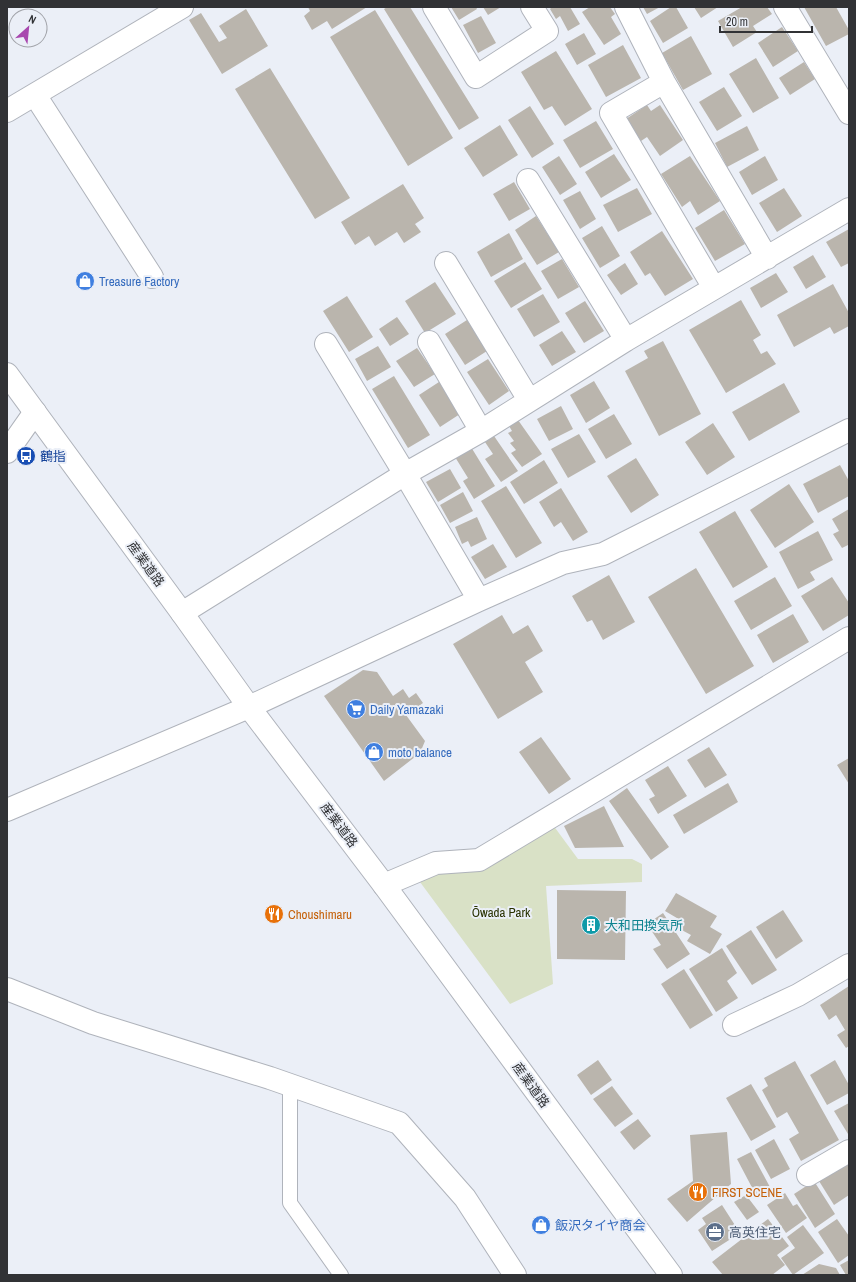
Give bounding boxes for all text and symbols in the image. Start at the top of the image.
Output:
north arrow [8,8,48,48]
scale bar [720,8,812,34]
text: N [26,11,39,27]
text: 20 m [726,14,748,30]
shop icon: Treasure Factory [74,270,96,292]
place label: Treasure Factory [99,273,180,290]
bus stop icon: 鶴指 [15,445,37,467]
place label: 鶴指 [40,448,66,465]
street label: 産業道路 [124,538,168,590]
supermarket icon: Daily Yamazaki [345,698,367,720]
place label: Daily Yamazaki [370,701,444,718]
shop icon: moto balance [363,741,385,763]
place label: moto balance [388,744,452,761]
street label: 産業道路 [317,799,361,851]
restaurant icon: Choushimaru [263,903,285,925]
park label: Ōwada Park [472,904,531,921]
place label: Choushimaru [288,906,352,923]
building icon: 大和田換気所 [580,914,602,936]
place label: 大和田換気所 [605,917,683,934]
street label: 産業道路 [509,1059,553,1111]
restaurant icon: FIRST SCENE [687,1181,709,1203]
place label: FIRST SCENE [712,1184,782,1201]
shop icon: 飯沢タイヤ商会 [530,1214,552,1236]
place label: 飯沢タイヤ商会 [555,1217,646,1234]
office icon: 高英住宅 [704,1221,726,1243]
place label: 高英住宅 [729,1224,781,1241]

